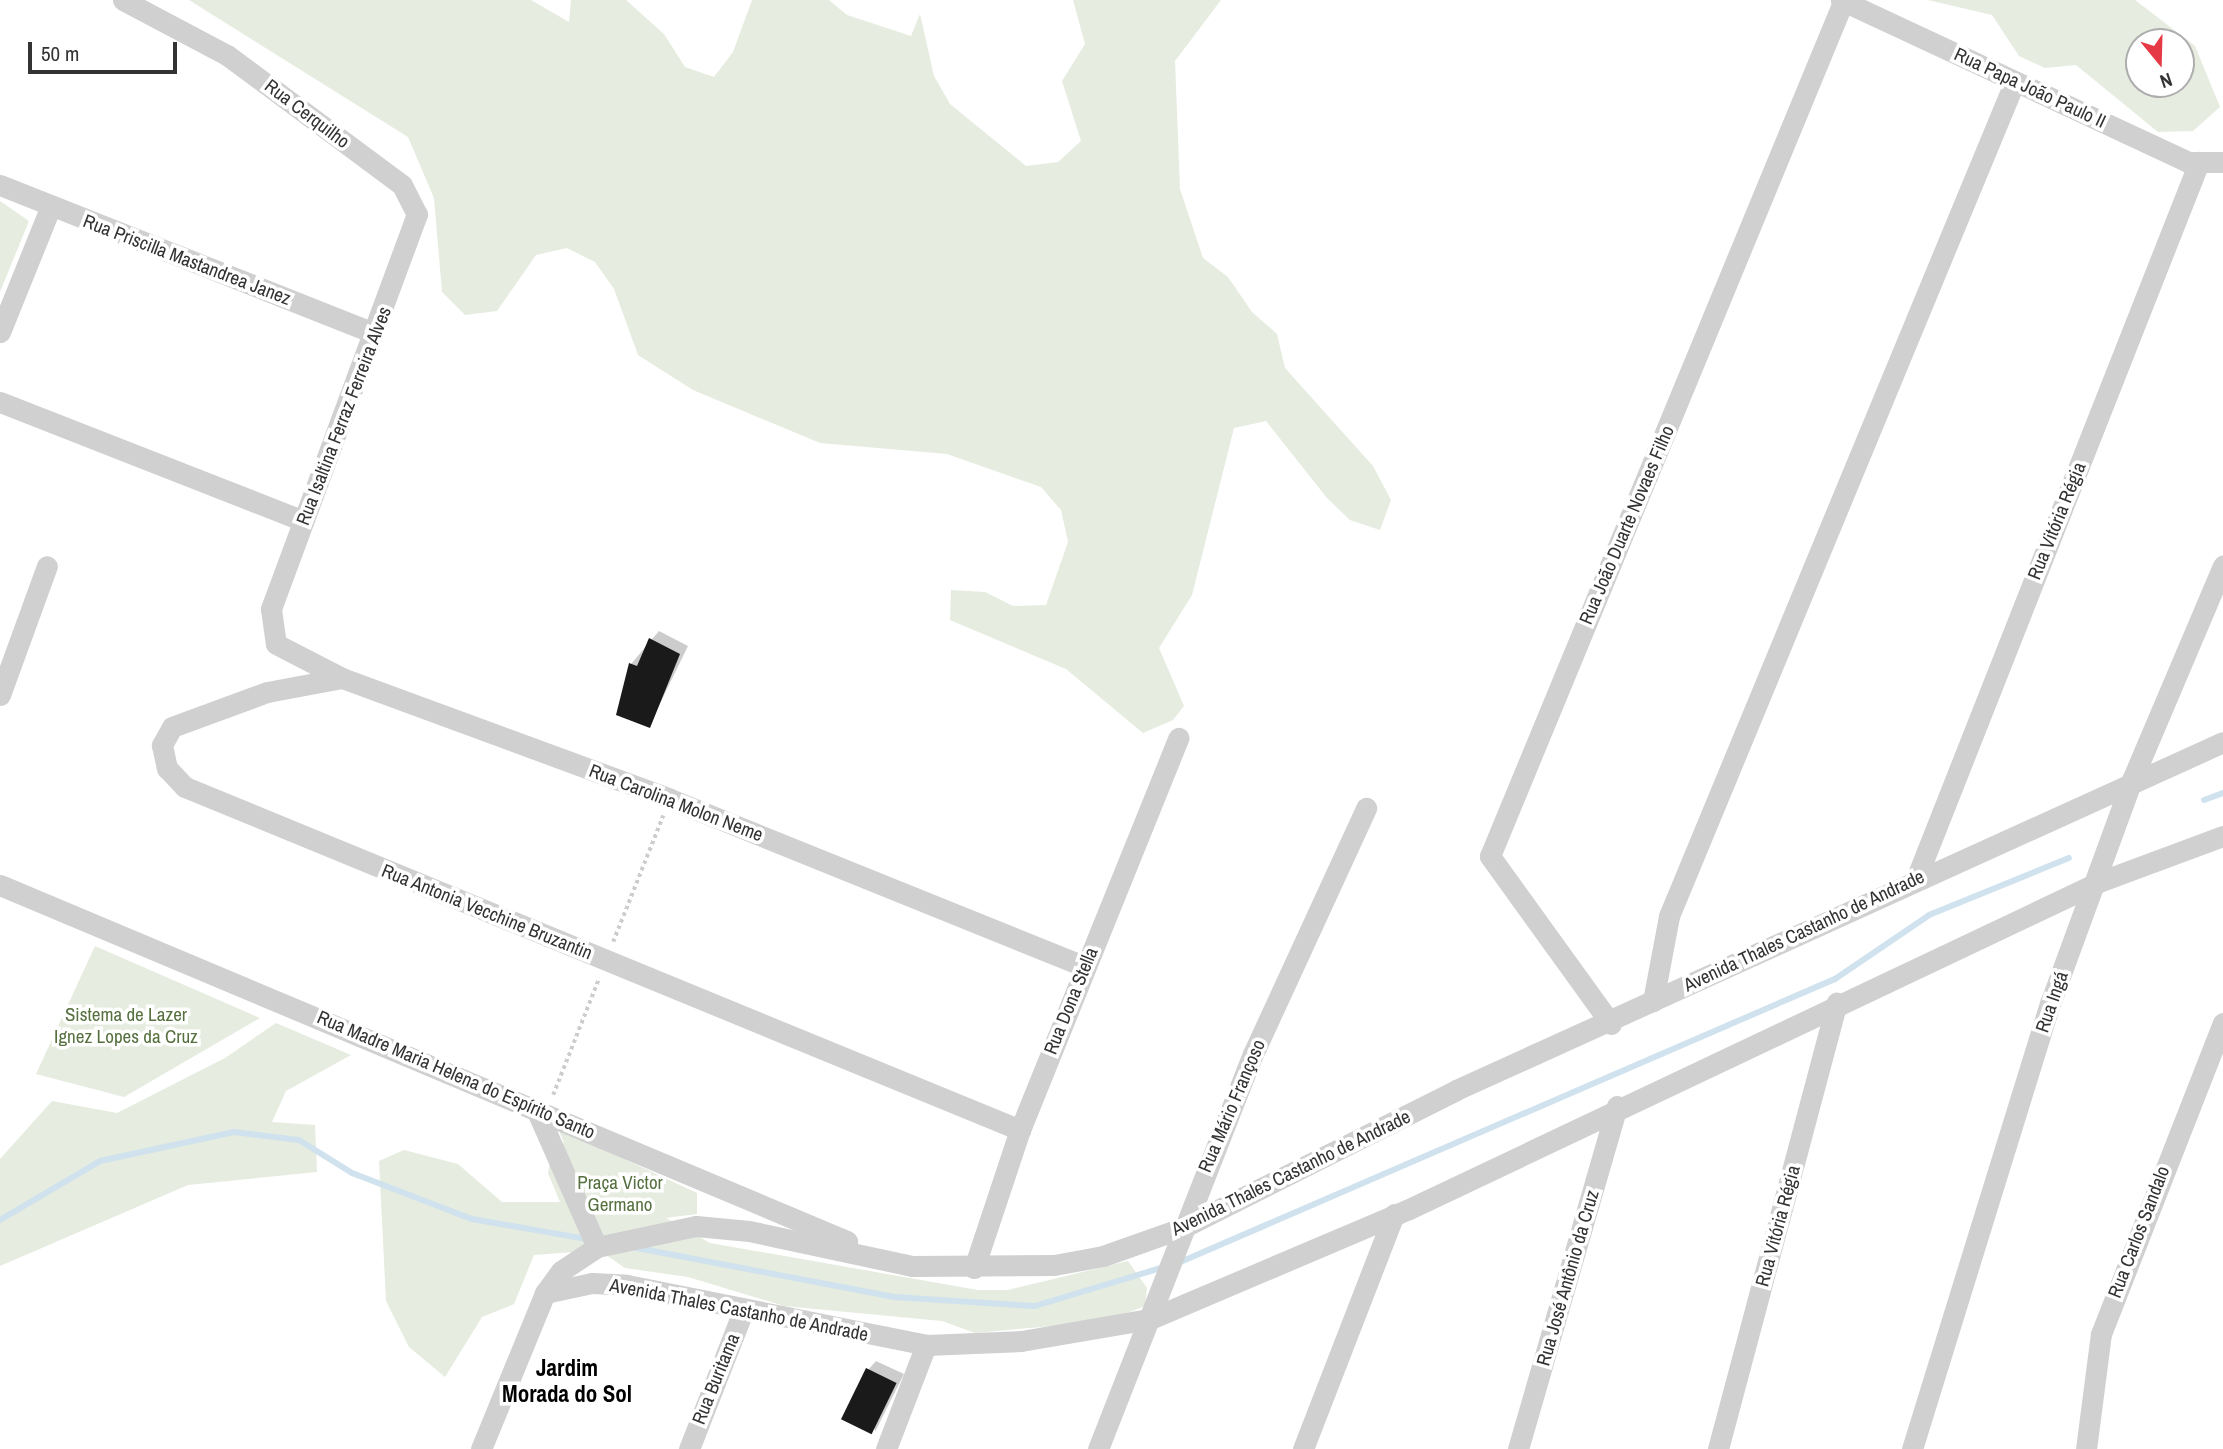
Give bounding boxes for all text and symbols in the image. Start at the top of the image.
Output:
scale bar [32,28,180,72]
north arrow [2125,28,2195,98]
text: 50 m [41,39,79,68]
street label: Rua Papa João Paulo II [1951,43,2109,133]
text: N [2157,67,2176,95]
street label: Rua Cerquilho [260,75,354,153]
street label: Rua Priscilla Mastandrea Janez [80,210,294,310]
street label: Rua Isaltina Ferraz Ferreira Alves [292,303,396,529]
street label: Rua João Duarte Novaes Filho [1575,422,1679,628]
street label: Rua Vitória Régia [2023,459,2091,583]
street label: Rua Carolina Molon Neme [586,759,766,847]
street label: Rua Antonia Vecchine Bruzantin [378,859,596,965]
street label: Avenida Thales Castanho de Andrade [1680,865,1928,997]
street label: Rua Dona Stella [1039,944,1103,1058]
street label: Rua Ingá [2031,968,2073,1036]
park label: Sistema de Lazer Ignez Lopes da Cruz [54,1004,198,1048]
street label: Rua Madre Maria Helena do Espírito Santo [314,1006,598,1144]
street label: Rua Mário Françoso [1194,1036,1270,1176]
street label: Avenida Thales Castanho de Andrade [1167,1105,1415,1241]
street label: Rua Vitória Régia [1751,1163,1805,1289]
street label: Rua Carlos Sandalo [2103,1163,2175,1301]
park label: Praça Victor Germano [577,1172,663,1216]
street label: Rua José Antônio da Cruz [1532,1187,1604,1369]
street label: Avenida Thales Castanho de Andrade [607,1274,871,1346]
street label: Rua Buritama [687,1330,745,1428]
district label: Jardim Morada do Sol [502,1354,632,1408]

